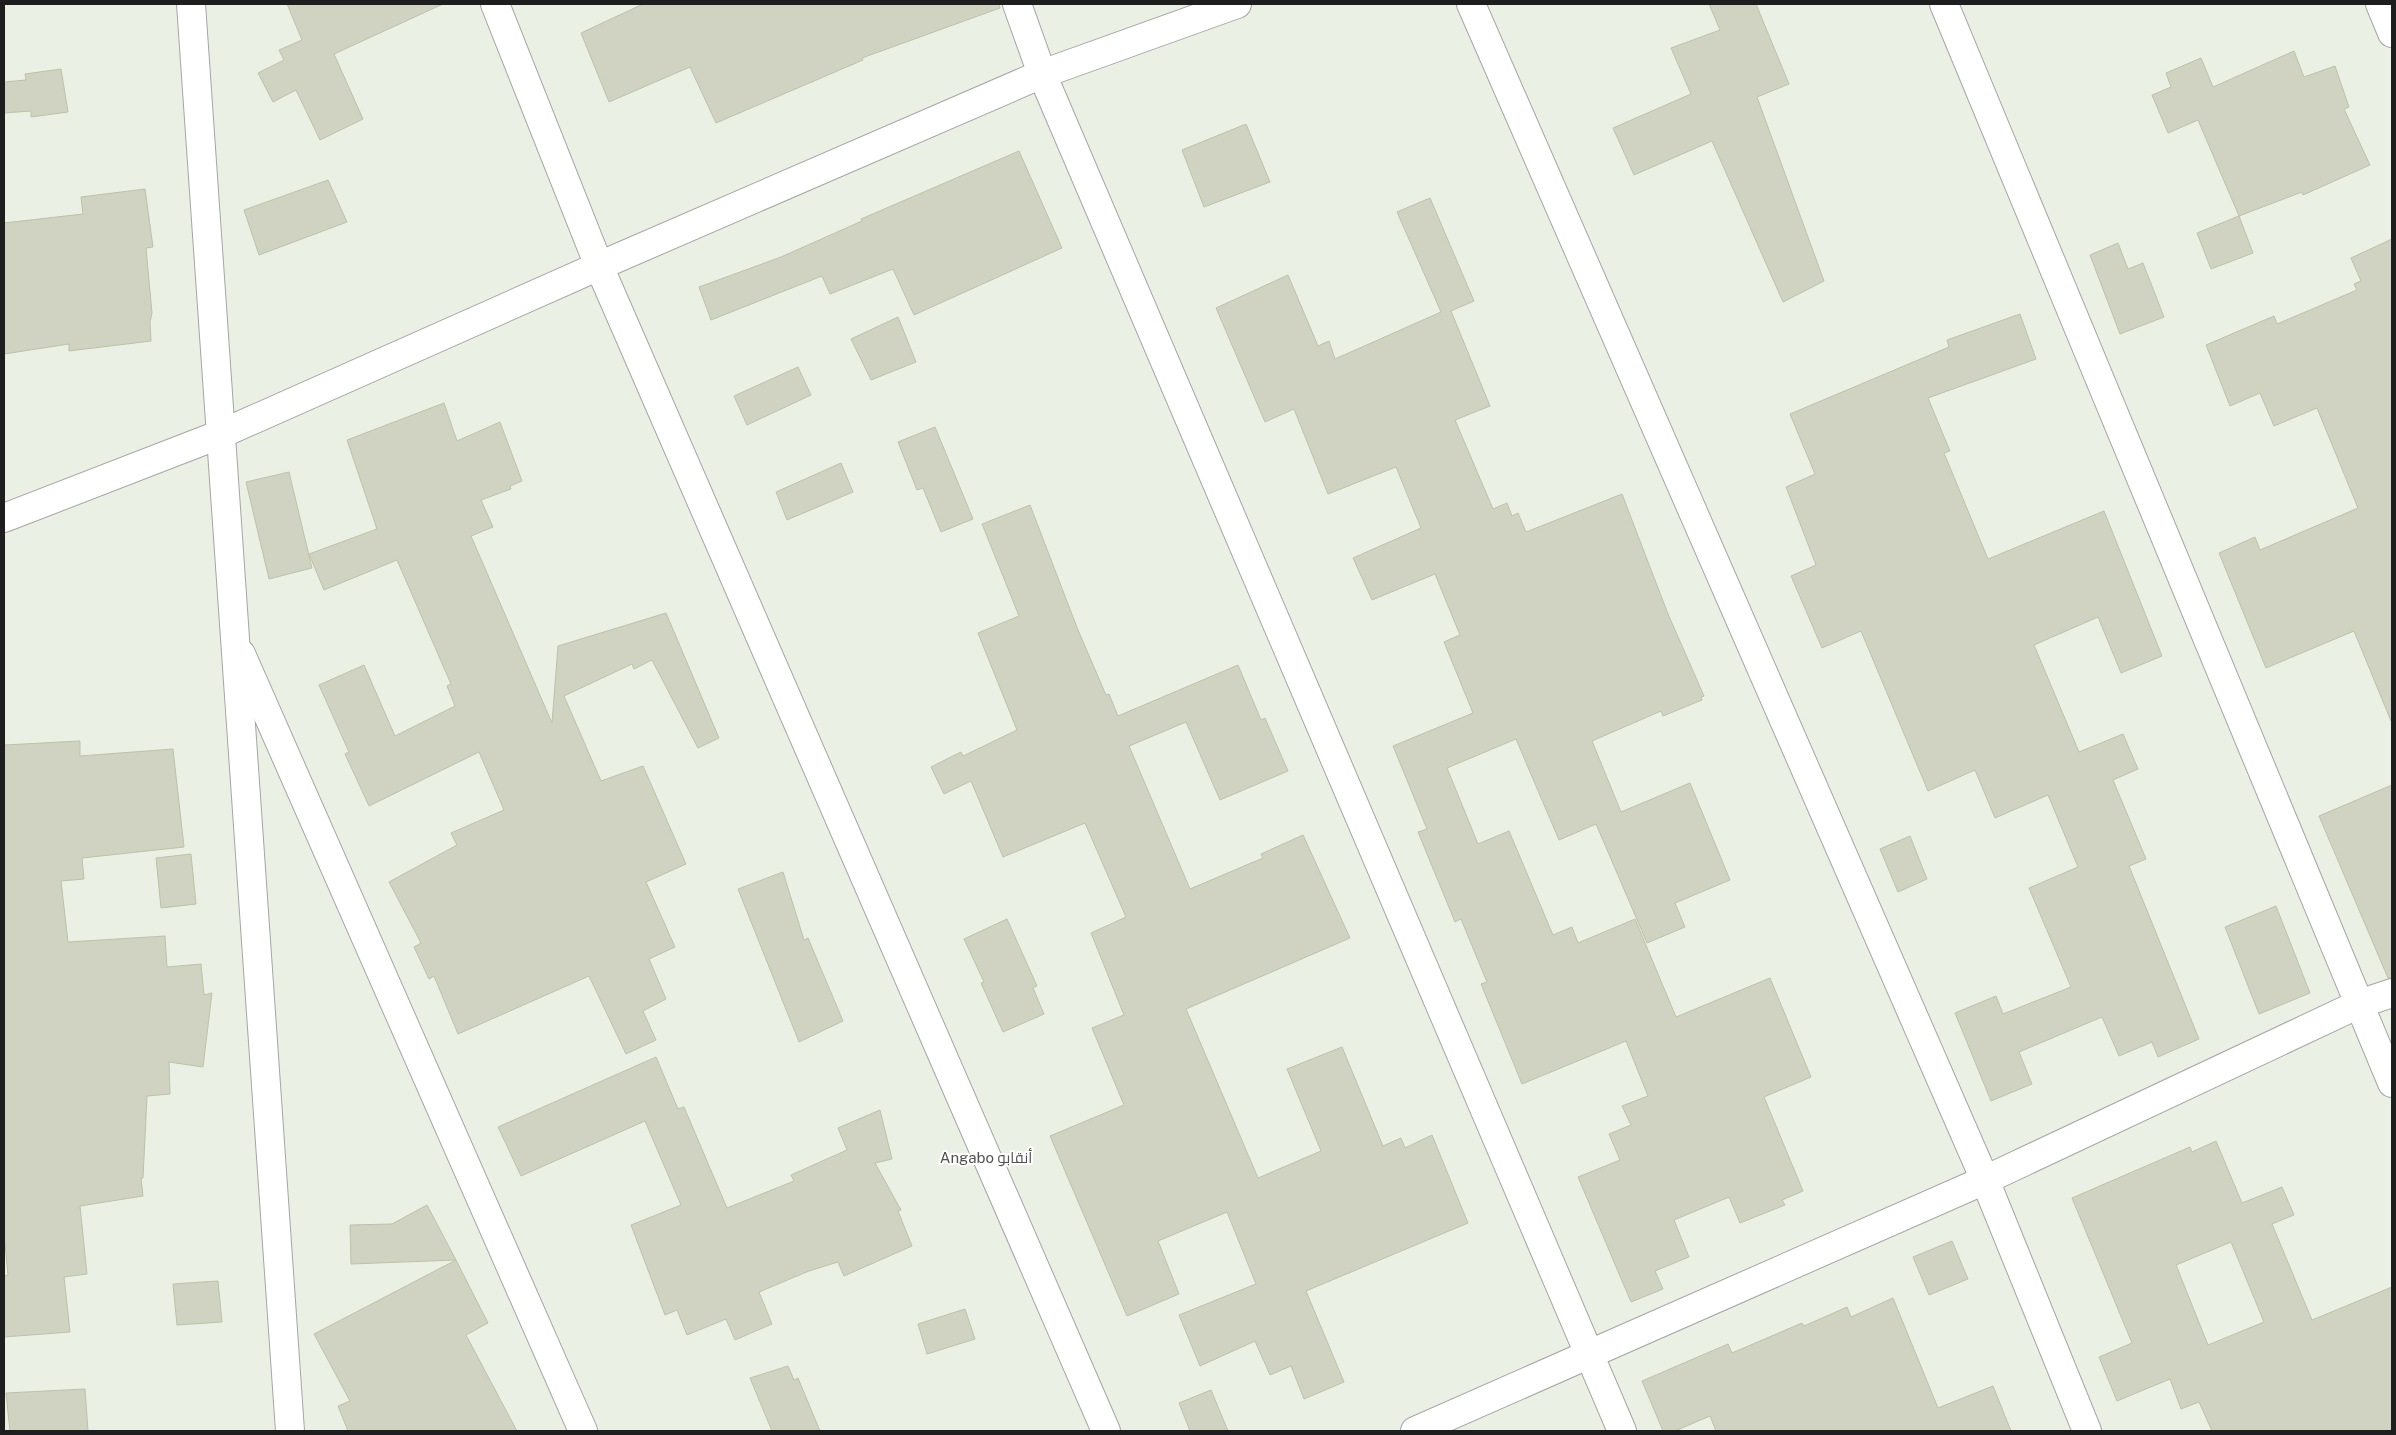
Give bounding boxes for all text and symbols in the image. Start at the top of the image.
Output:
district label: Angabo أنقابو [940,1148,1032,1167]

